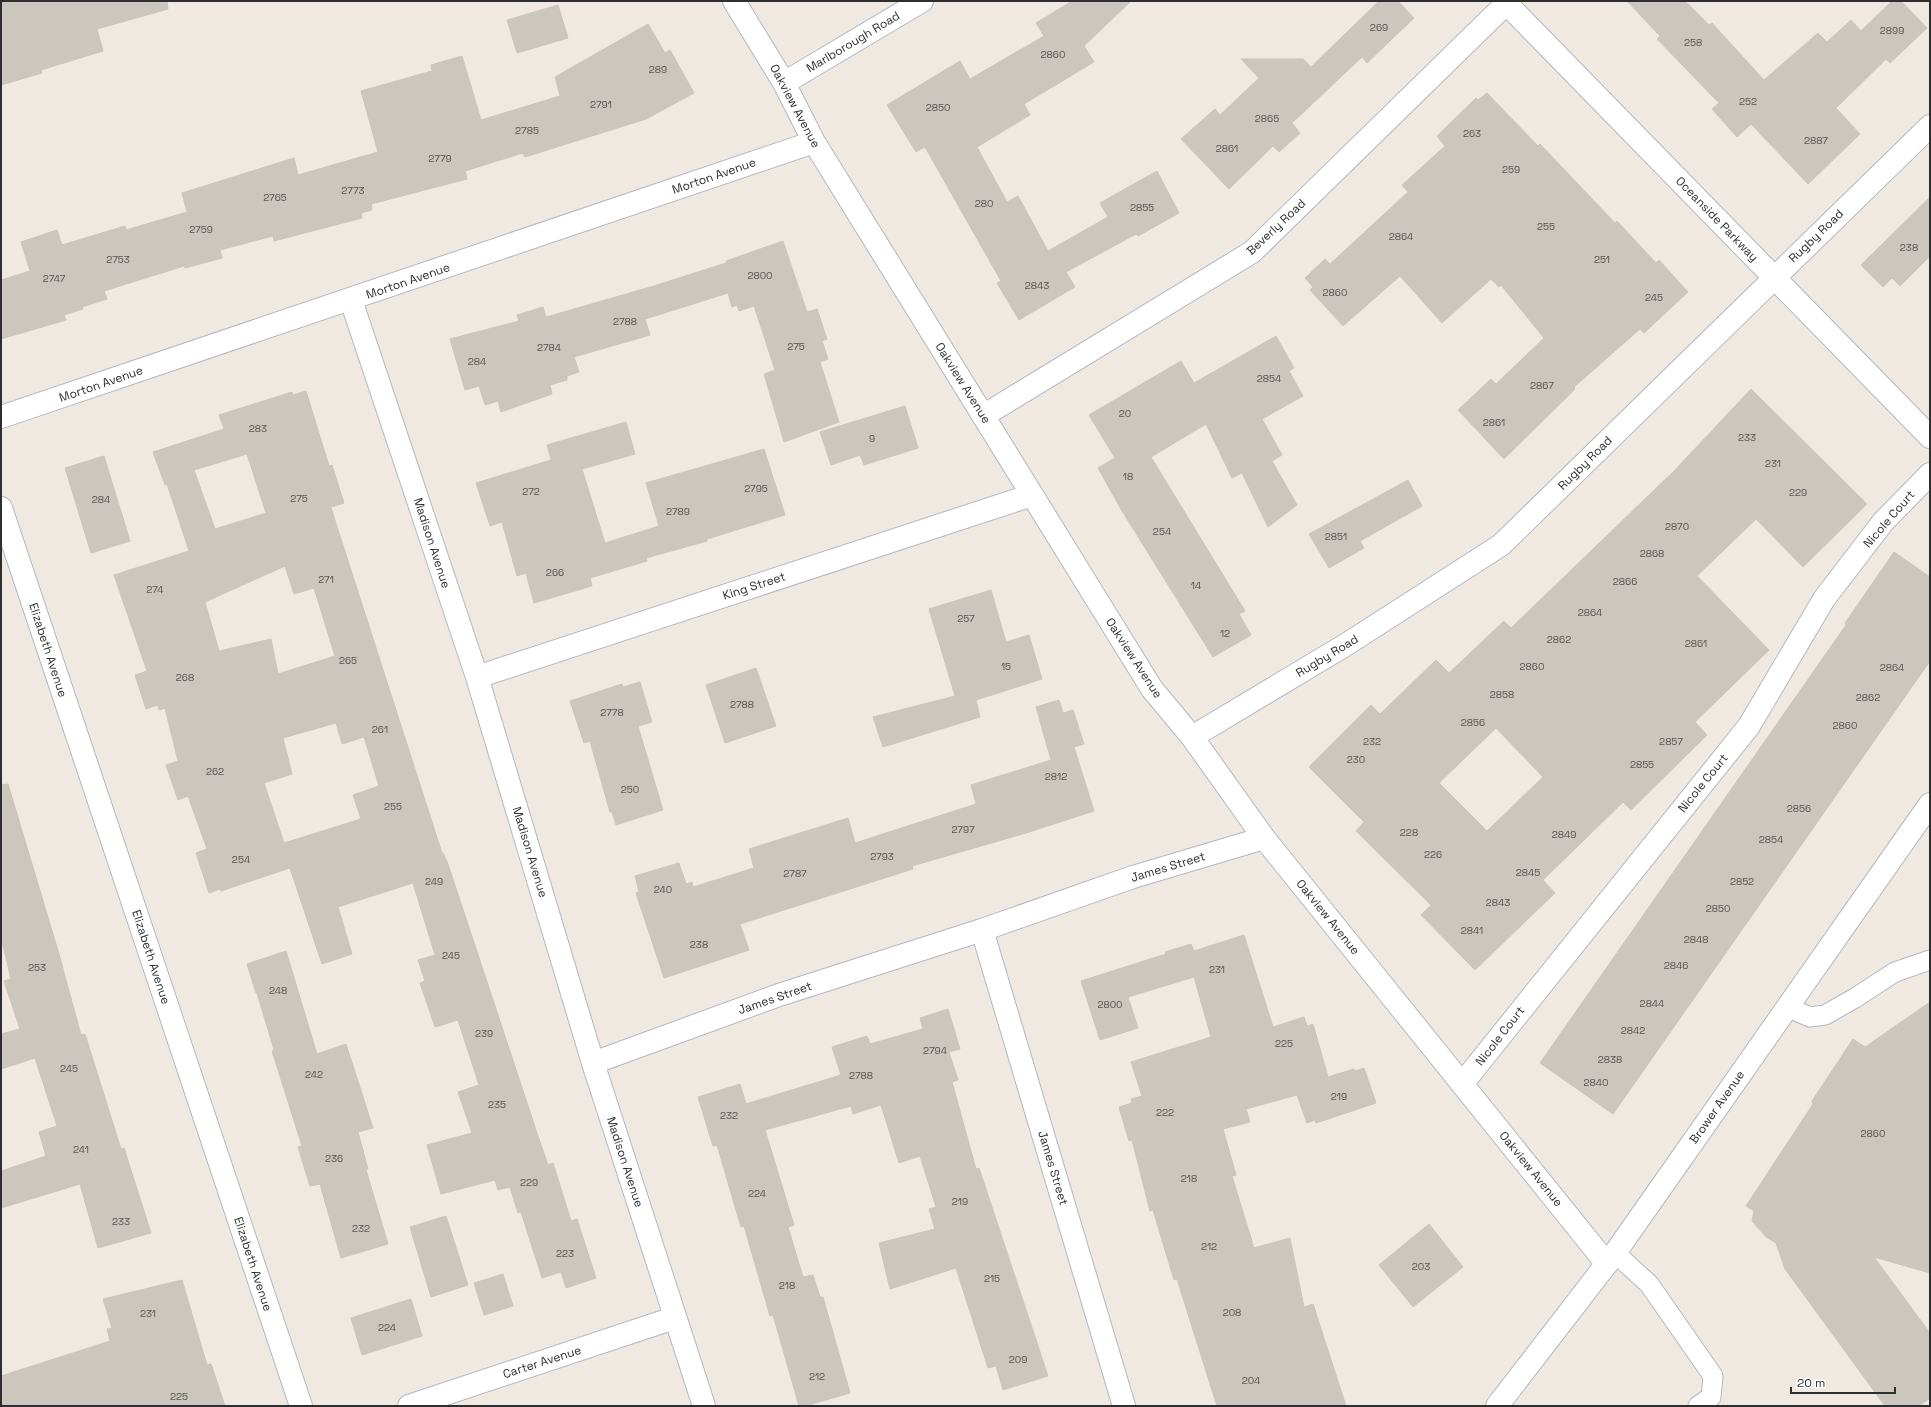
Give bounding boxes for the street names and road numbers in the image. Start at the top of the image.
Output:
street label: Marlborough Road [803,8,903,76]
street label: Oakview Avenue [766,61,824,151]
street label: Morton Avenue [670,154,758,198]
street label: Oceanside Parkway [1672,173,1762,265]
street label: Beverly Road [1243,195,1309,259]
street label: Rugby Road [1785,206,1847,266]
street label: Morton Avenue [364,259,452,303]
street label: Oakview Avenue [932,339,994,427]
street label: Morton Avenue [57,362,145,406]
street label: Rugby Road [1555,433,1615,493]
street label: Nicole Court [1860,487,1918,551]
street label: Madison Avenue [410,496,454,590]
street label: King Street [721,568,787,604]
street label: Elizabeth Avenue [25,601,71,699]
street label: Oakview Avenue [1102,615,1166,701]
street label: Rugby Road [1293,631,1361,681]
street label: Nicole Court [1674,750,1732,816]
street label: Madison Avenue [509,805,551,899]
street label: James Street [1129,848,1207,886]
street label: Oakview Avenue [1293,876,1363,958]
street label: Elizabeth Avenue [128,908,174,1006]
street label: James Street [736,978,814,1018]
street label: Nicole Court [1472,1003,1528,1069]
street label: Brower Avenue [1686,1067,1748,1147]
street label: Madison Avenue [603,1115,647,1209]
street label: Oakview Avenue [1496,1128,1566,1210]
street label: James Street [1034,1129,1072,1207]
street label: Elizabeth Avenue [230,1215,276,1313]
street label: Carter Avenue [501,1342,583,1382]

